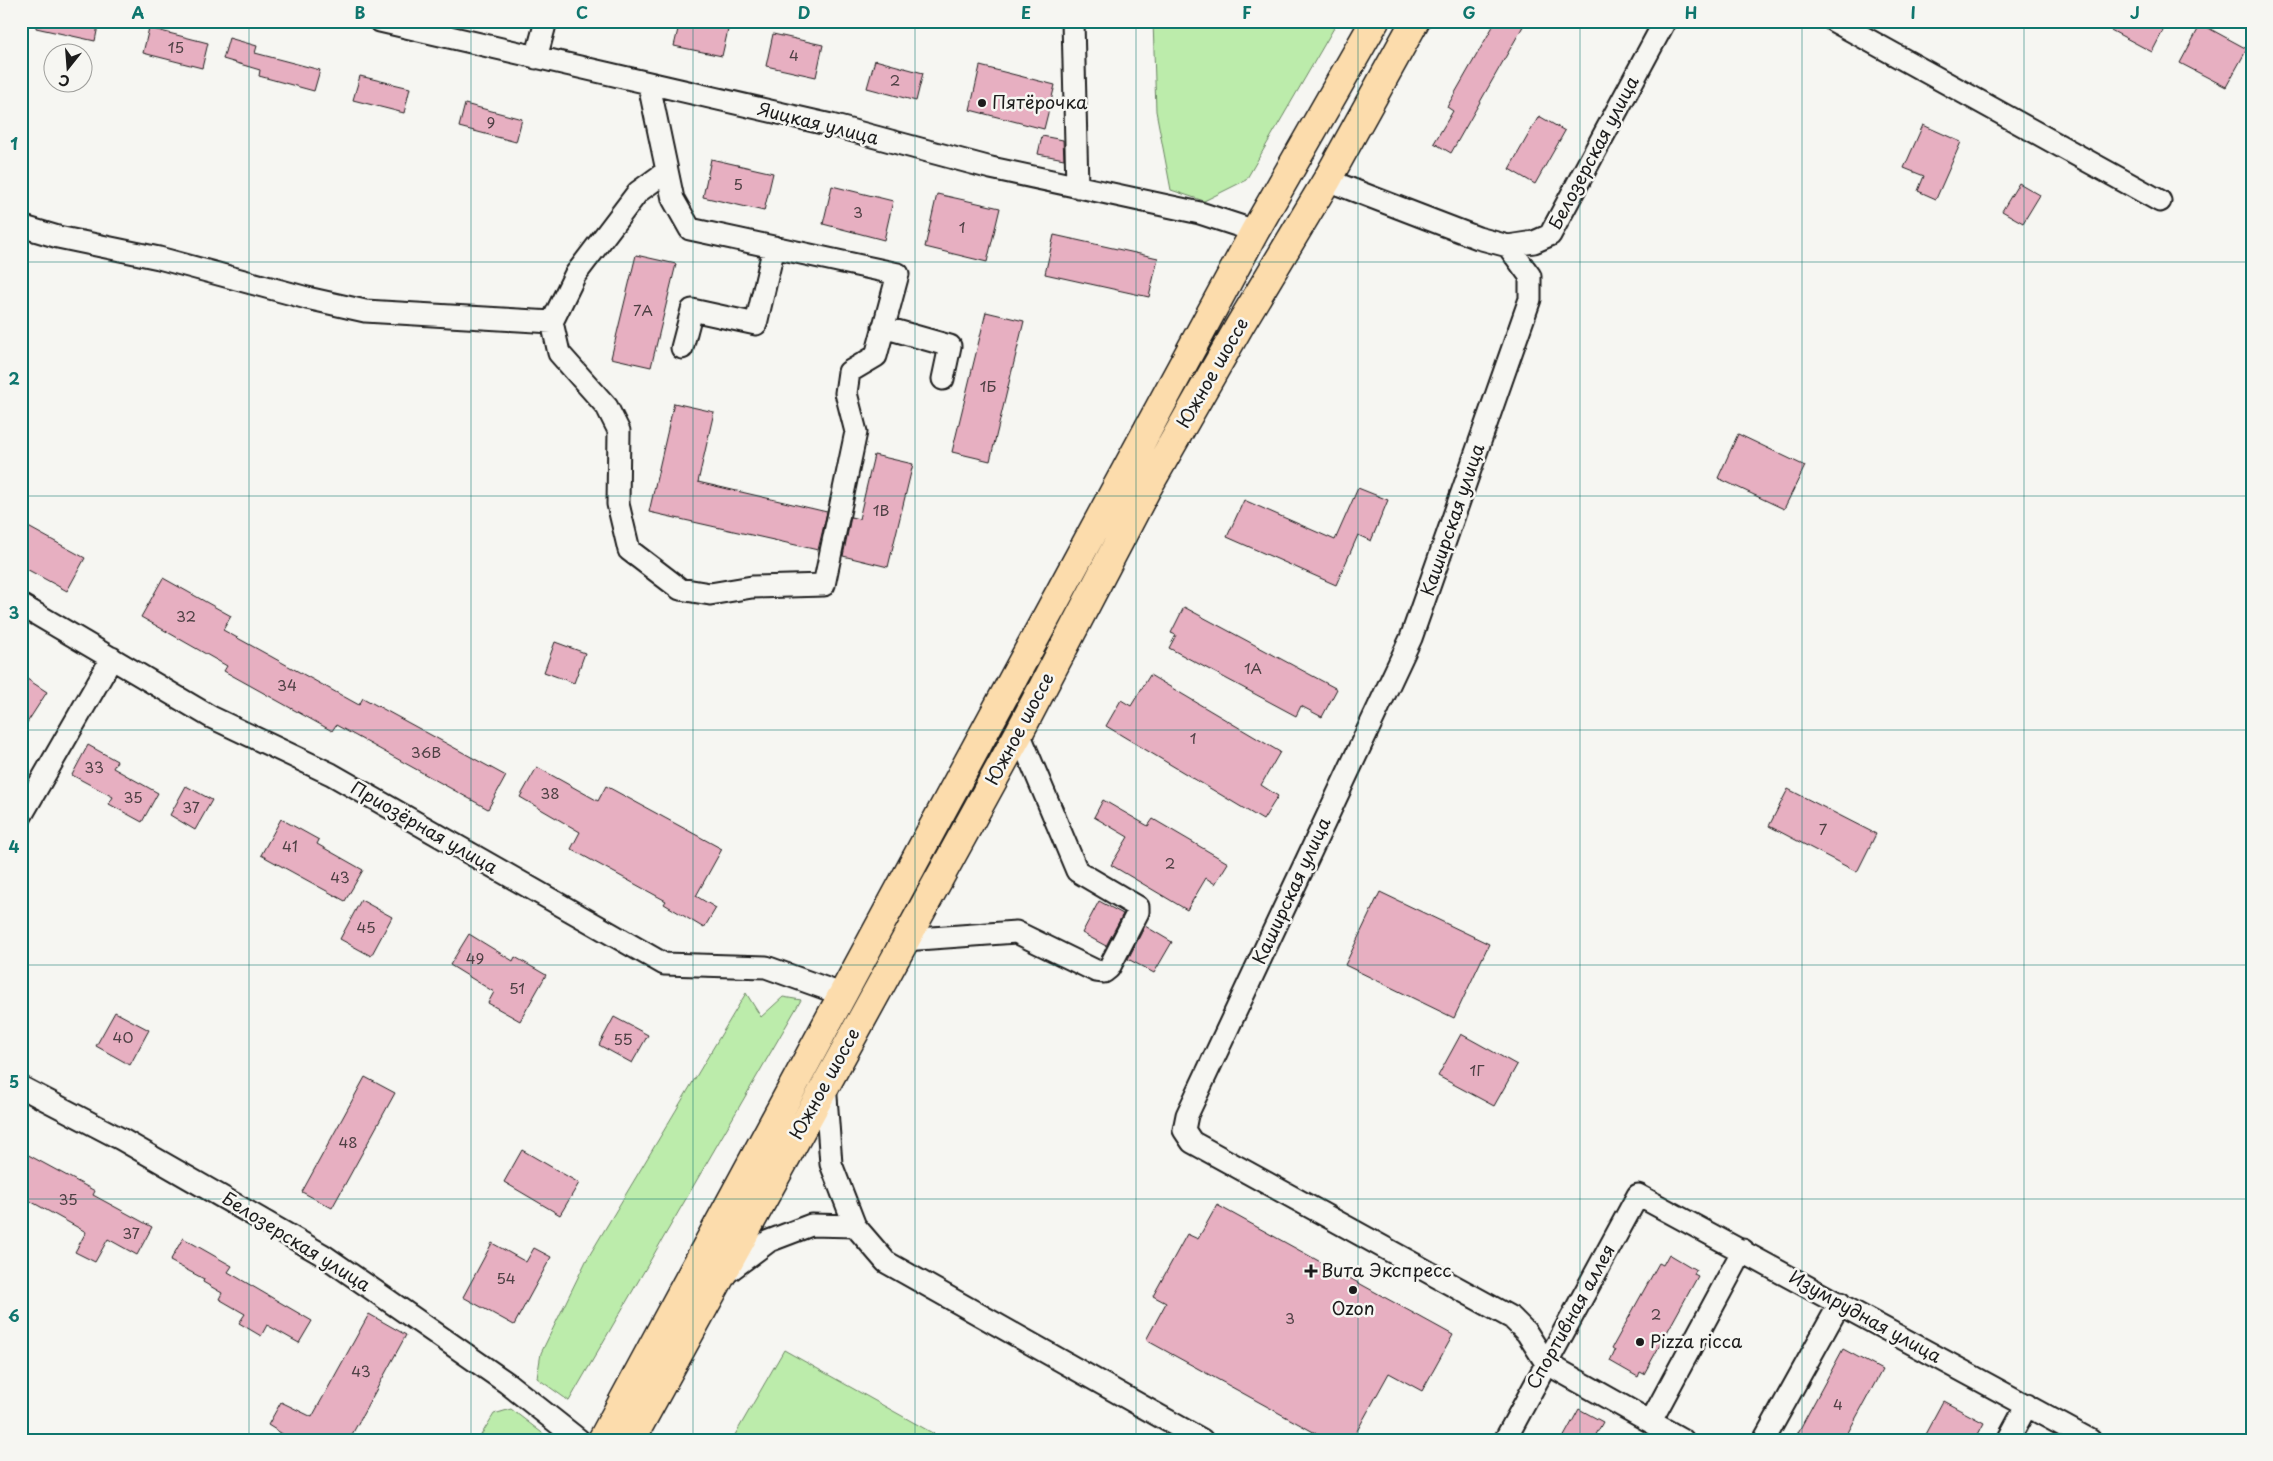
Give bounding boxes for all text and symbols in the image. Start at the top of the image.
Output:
text: A [132,0,145,24]
text: B [355,0,366,24]
text: C [576,0,588,24]
text: D [798,0,810,24]
text: E [1021,0,1031,24]
text: F [1242,0,1252,24]
text: G [1462,0,1476,24]
text: H [1685,0,1697,24]
text: I [1910,0,1916,24]
text: J [2130,0,2140,24]
house number: 15 [168,35,184,58]
north arrow [42,42,92,92]
house number: 4 [789,43,799,66]
house number: 2 [890,68,900,91]
text: С [56,69,72,92]
street label: Белозерская улица [1541,70,1645,234]
place label: Пятёрочка [992,88,1088,115]
street label: Яицкая улица [755,94,882,151]
marker: Пятёрочка [976,97,988,109]
house number: 9 [487,110,495,133]
text: 1 [10,131,18,155]
house number: 5 [733,172,743,195]
house number: 3 [853,200,863,223]
house number: 1 [959,215,965,238]
house number: 7А [633,298,653,321]
street label: Южное шоссе [1169,312,1254,433]
text: 2 [8,366,20,390]
house number: 1Б [980,374,996,397]
street label: Каширская улица [1413,439,1490,599]
house number: 1В [873,498,889,521]
text: 3 [9,600,19,624]
house number: 32 [176,604,196,627]
house number: 1А [1244,656,1262,679]
street label: Южное шоссе [978,667,1060,789]
house number: 34 [277,673,297,696]
house number: 1 [1190,726,1196,749]
house number: 36В [411,740,441,763]
house number: 33 [84,755,104,778]
street label: Приозёрная улица [346,774,504,880]
house number: 38 [540,781,560,804]
house number: 35 [123,785,143,808]
house number: 37 [182,795,200,818]
street label: Каширская улица [1245,812,1337,968]
house number: 7 [1819,817,1828,840]
text: 4 [9,834,20,858]
house number: 41 [282,834,298,857]
house number: 2 [1165,851,1175,874]
house number: 43 [330,865,350,888]
house number: 45 [356,915,376,938]
house number: 49 [466,946,484,969]
house number: 51 [509,976,525,999]
street label: Южное шоссе [782,1023,866,1144]
house number: 40 [113,1025,133,1048]
house number: 55 [613,1027,633,1050]
house number: 1Г [1470,1058,1485,1081]
text: 5 [9,1069,19,1093]
house number: 48 [338,1130,358,1153]
street label: Белозерская улица [217,1184,377,1298]
house number: 35 [58,1187,78,1210]
house number: 37 [122,1221,140,1244]
street label: Спортивная аллея [1519,1239,1621,1394]
place label: Вита Экспресс [1321,1256,1452,1283]
street label: Изумрудная улица [1785,1263,1947,1369]
marker: Вита Экспресс [1305,1265,1317,1277]
house number: 54 [496,1266,516,1289]
marker: Ozon [1347,1284,1359,1296]
place label: Ozon [1331,1294,1375,1321]
house number: 2 [1651,1302,1661,1325]
text: 6 [8,1303,20,1327]
house number: 3 [1285,1306,1295,1329]
place label: Pizza ricca [1650,1327,1743,1354]
marker: Pizza ricca [1634,1336,1646,1348]
house number: 43 [351,1359,371,1382]
house number: 4 [1833,1392,1843,1415]

